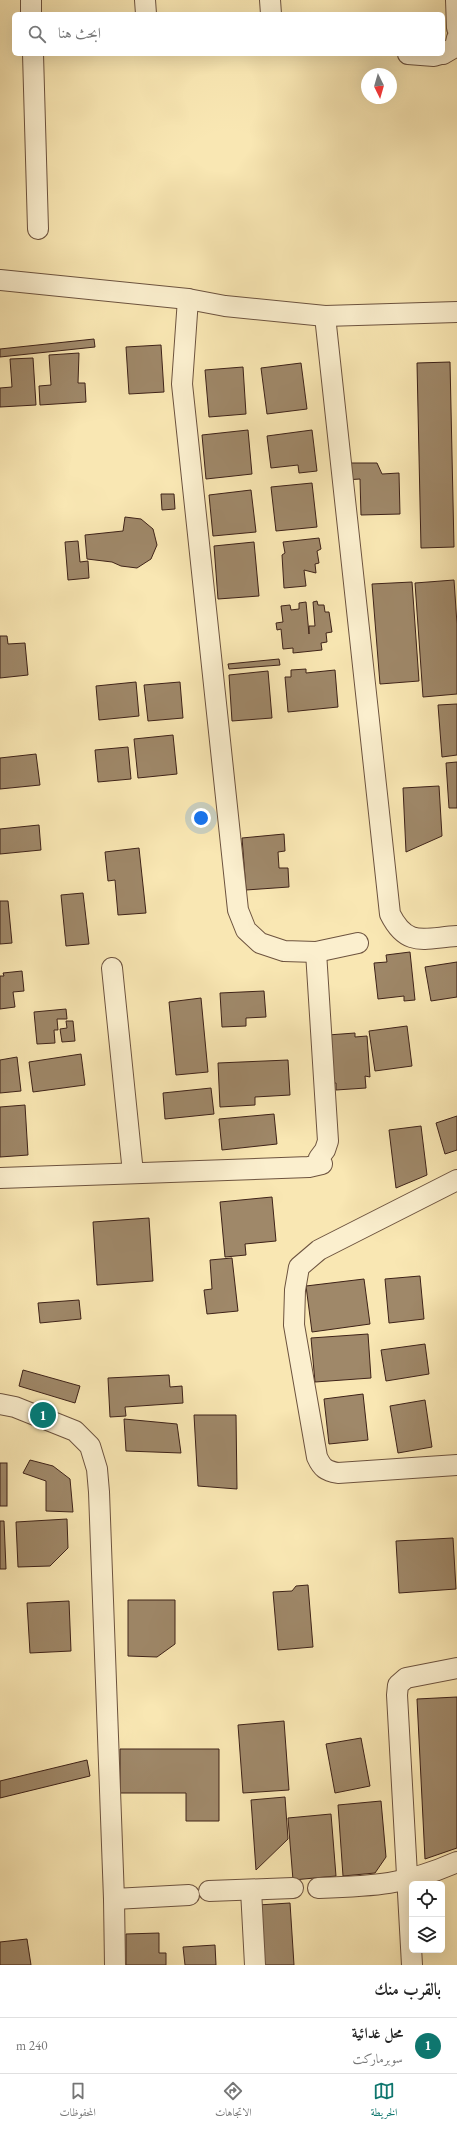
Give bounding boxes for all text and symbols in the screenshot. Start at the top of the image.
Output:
search box [12,12,445,56]
icon: search [26,23,48,45]
text: ابحث هنا [58,23,101,42]
north arrow [361,68,397,104]
your location [191,808,211,828]
pin: 1 [30,1400,56,1430]
map controls [409,1881,445,1953]
button: locate [409,1881,445,1917]
button: layers [409,1917,445,1953]
text: بالقرب منك [374,1978,441,2000]
text: محل غدائية [352,2023,403,2042]
text: 240 m [16,2037,47,2054]
text: 1 [425,2037,431,2054]
text: سوبرماركت [353,2050,403,2067]
tab: المحفوظات [60,2080,96,2123]
tab: الاتجاهات [215,2080,252,2123]
tab: الخريطة [371,2080,397,2123]

